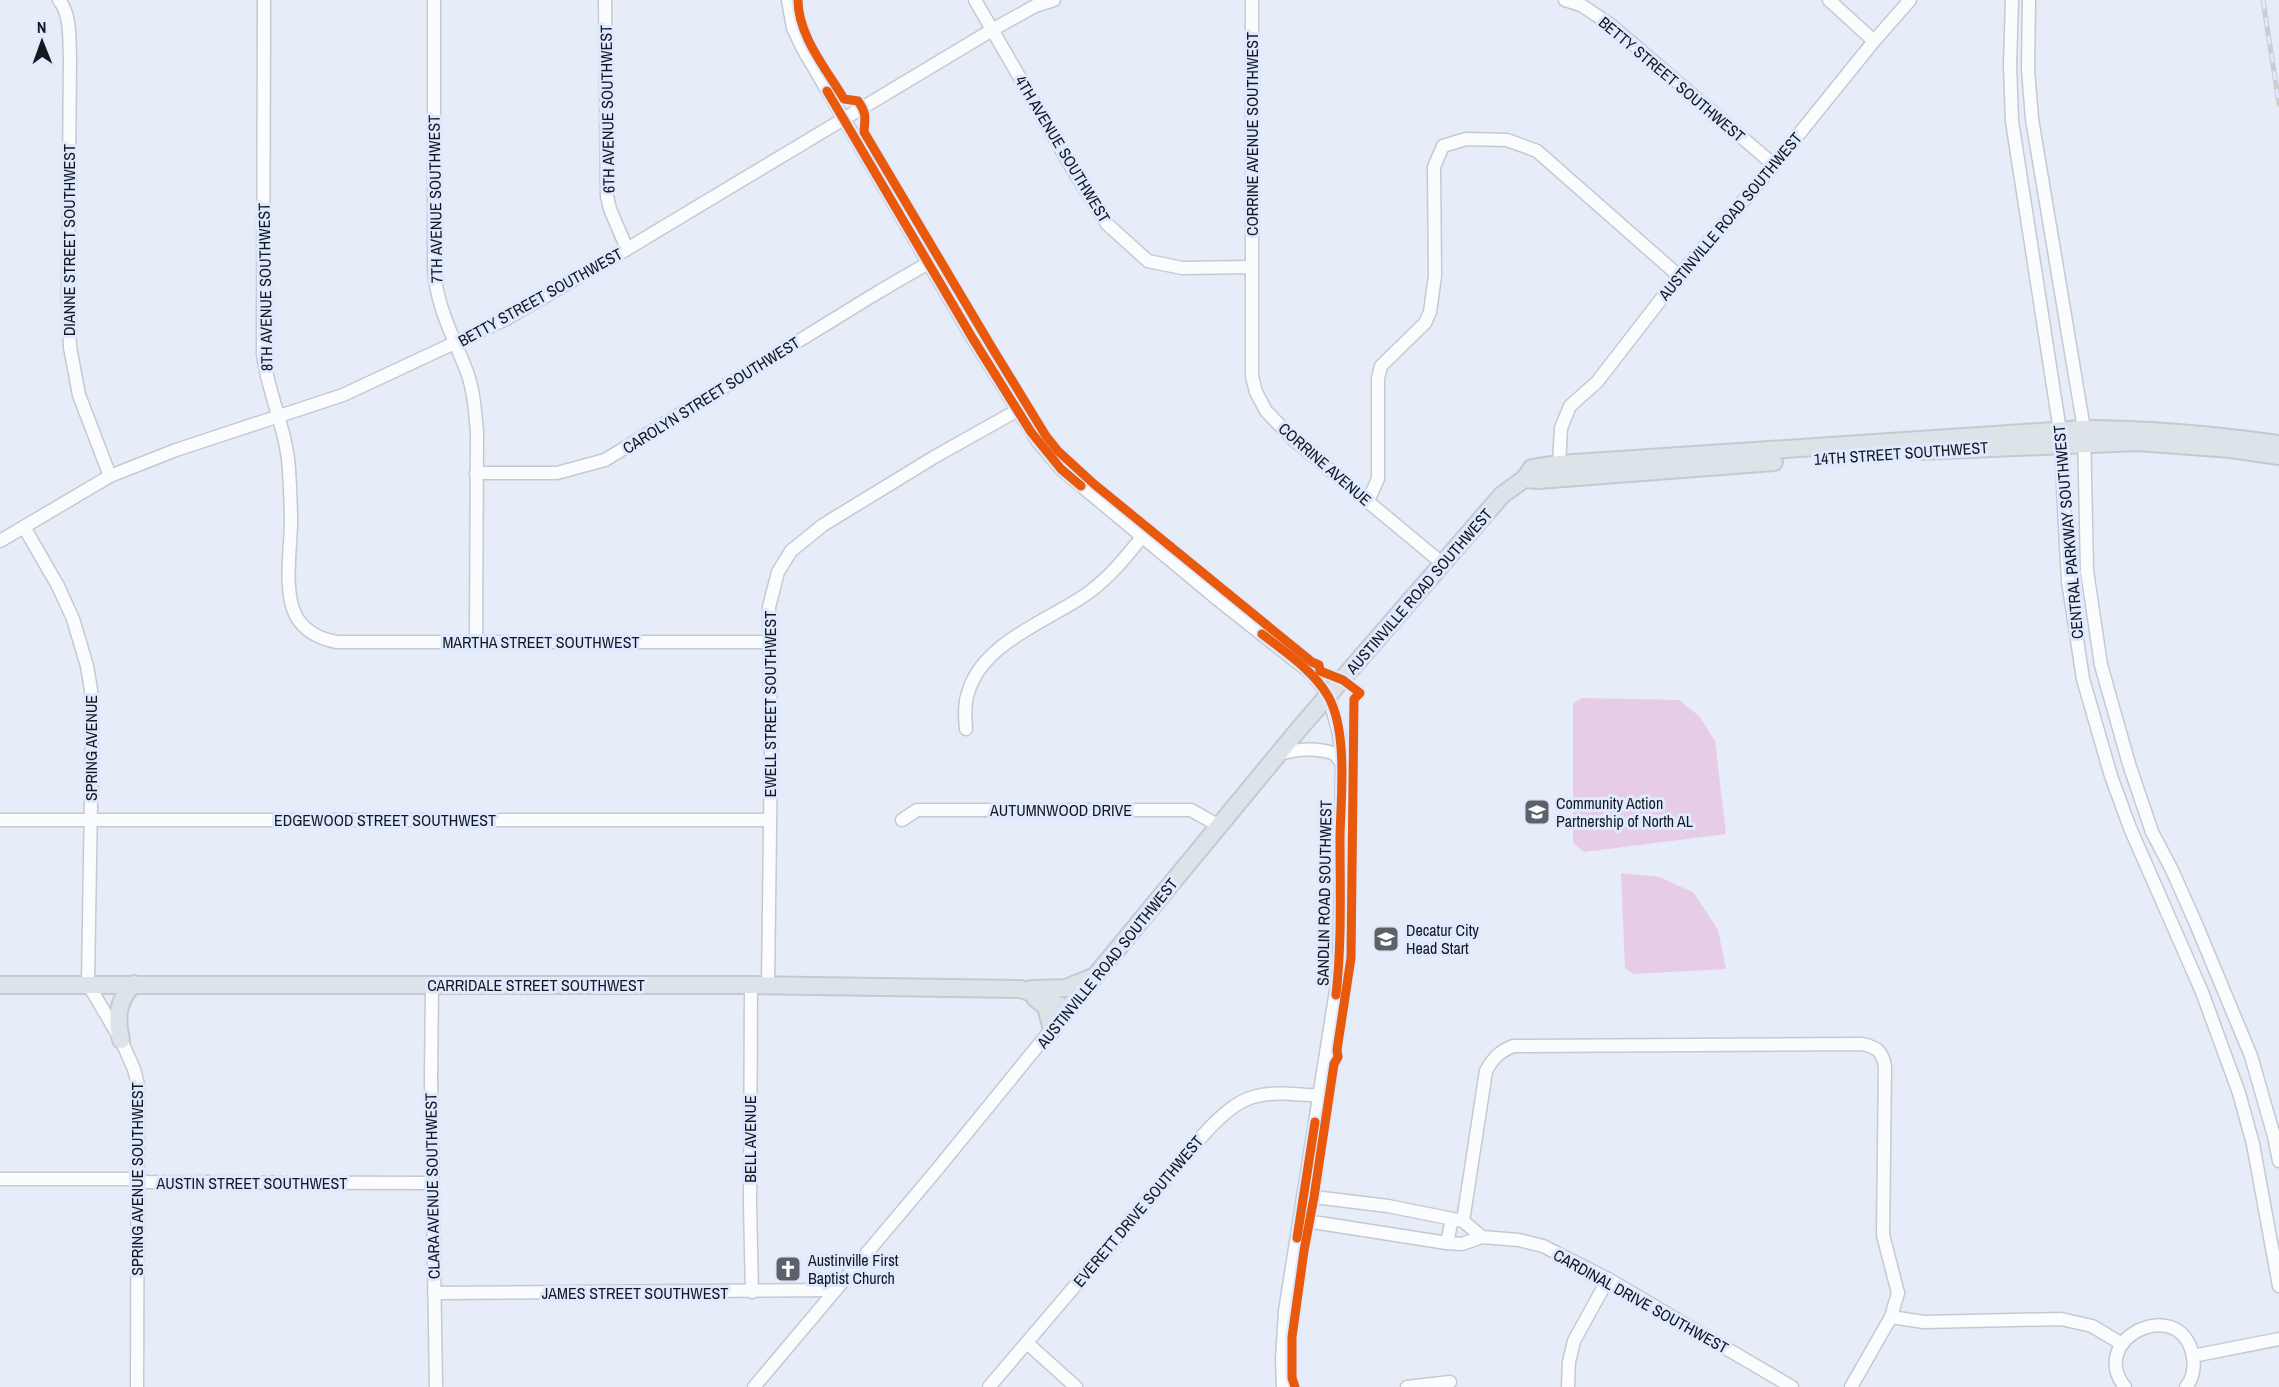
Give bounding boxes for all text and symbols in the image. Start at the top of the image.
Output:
street label: BETTY STREET SOUTHWEST [1594,11,1750,147]
north arrow [12,12,72,72]
text: N [37,16,47,38]
street label: 6TH AVENUE SOUTHWEST [595,25,619,193]
street label: CORRINE AVENUE SOUTHWEST [1241,32,1263,236]
street label: 4TH AVENUE SOUTHWEST [1010,71,1116,227]
street label: 7TH AVENUE SOUTHWEST [423,115,447,283]
street label: AUSTINVILLE ROAD SOUTHWEST [1653,127,1807,305]
street label: DIANNE STREET SOUTHWEST [58,144,80,336]
street label: 8TH AVENUE SOUTHWEST [253,203,277,371]
street label: BETTY STREET SOUTHWEST [454,243,626,351]
street label: CAROLYN STREET SOUTHWEST [618,331,804,459]
street label: CORRINE AVENUE [1274,418,1376,510]
street label: CENTRAL PARKWAY SOUTHWEST [2048,424,2088,640]
street label: 14TH STREET SOUTHWEST [1813,436,1989,470]
street label: AUSTINVILLE ROAD SOUTHWEST [1340,503,1497,679]
street label: EWELL STREET SOUTHWEST [759,611,781,797]
street label: MARTHA STREET SOUTHWEST [442,631,640,653]
street label: SPRING AVENUE [80,695,102,801]
place label: Community Action Partnership of North AL [1556,792,1694,832]
school or university icon: Community Action Partnership of North AL [1522,797,1552,827]
street label: AUTUMNWOOD DRIVE [989,799,1132,821]
street label: SANDLIN ROAD SOUTHWEST [1311,800,1337,986]
street label: EDGEWOOD STREET SOUTHWEST [274,809,496,831]
street label: AUSTINVILLE ROAD SOUTHWEST [1031,873,1183,1053]
place label: Decatur City Head Start [1406,919,1479,959]
school or university icon: Decatur City Head Start [1371,924,1401,954]
street label: CARRIDALE STREET SOUTHWEST [427,974,645,996]
street label: SPRING AVENUE SOUTHWEST [126,1082,148,1276]
street label: CLARA AVENUE SOUTHWEST [419,1093,445,1279]
street label: BELL AVENUE [739,1095,761,1183]
street label: EVERETT DRIVE SOUTHWEST [1068,1131,1208,1291]
street label: AUSTIN STREET SOUTHWEST [156,1172,347,1194]
street label: CARDINAL DRIVE SOUTHWEST [1549,1244,1733,1358]
place label: Austinville First Baptist Church [807,1249,899,1289]
church icon: Austinville First Baptist Church [773,1254,803,1284]
street label: JAMES STREET SOUTHWEST [542,1282,728,1304]

